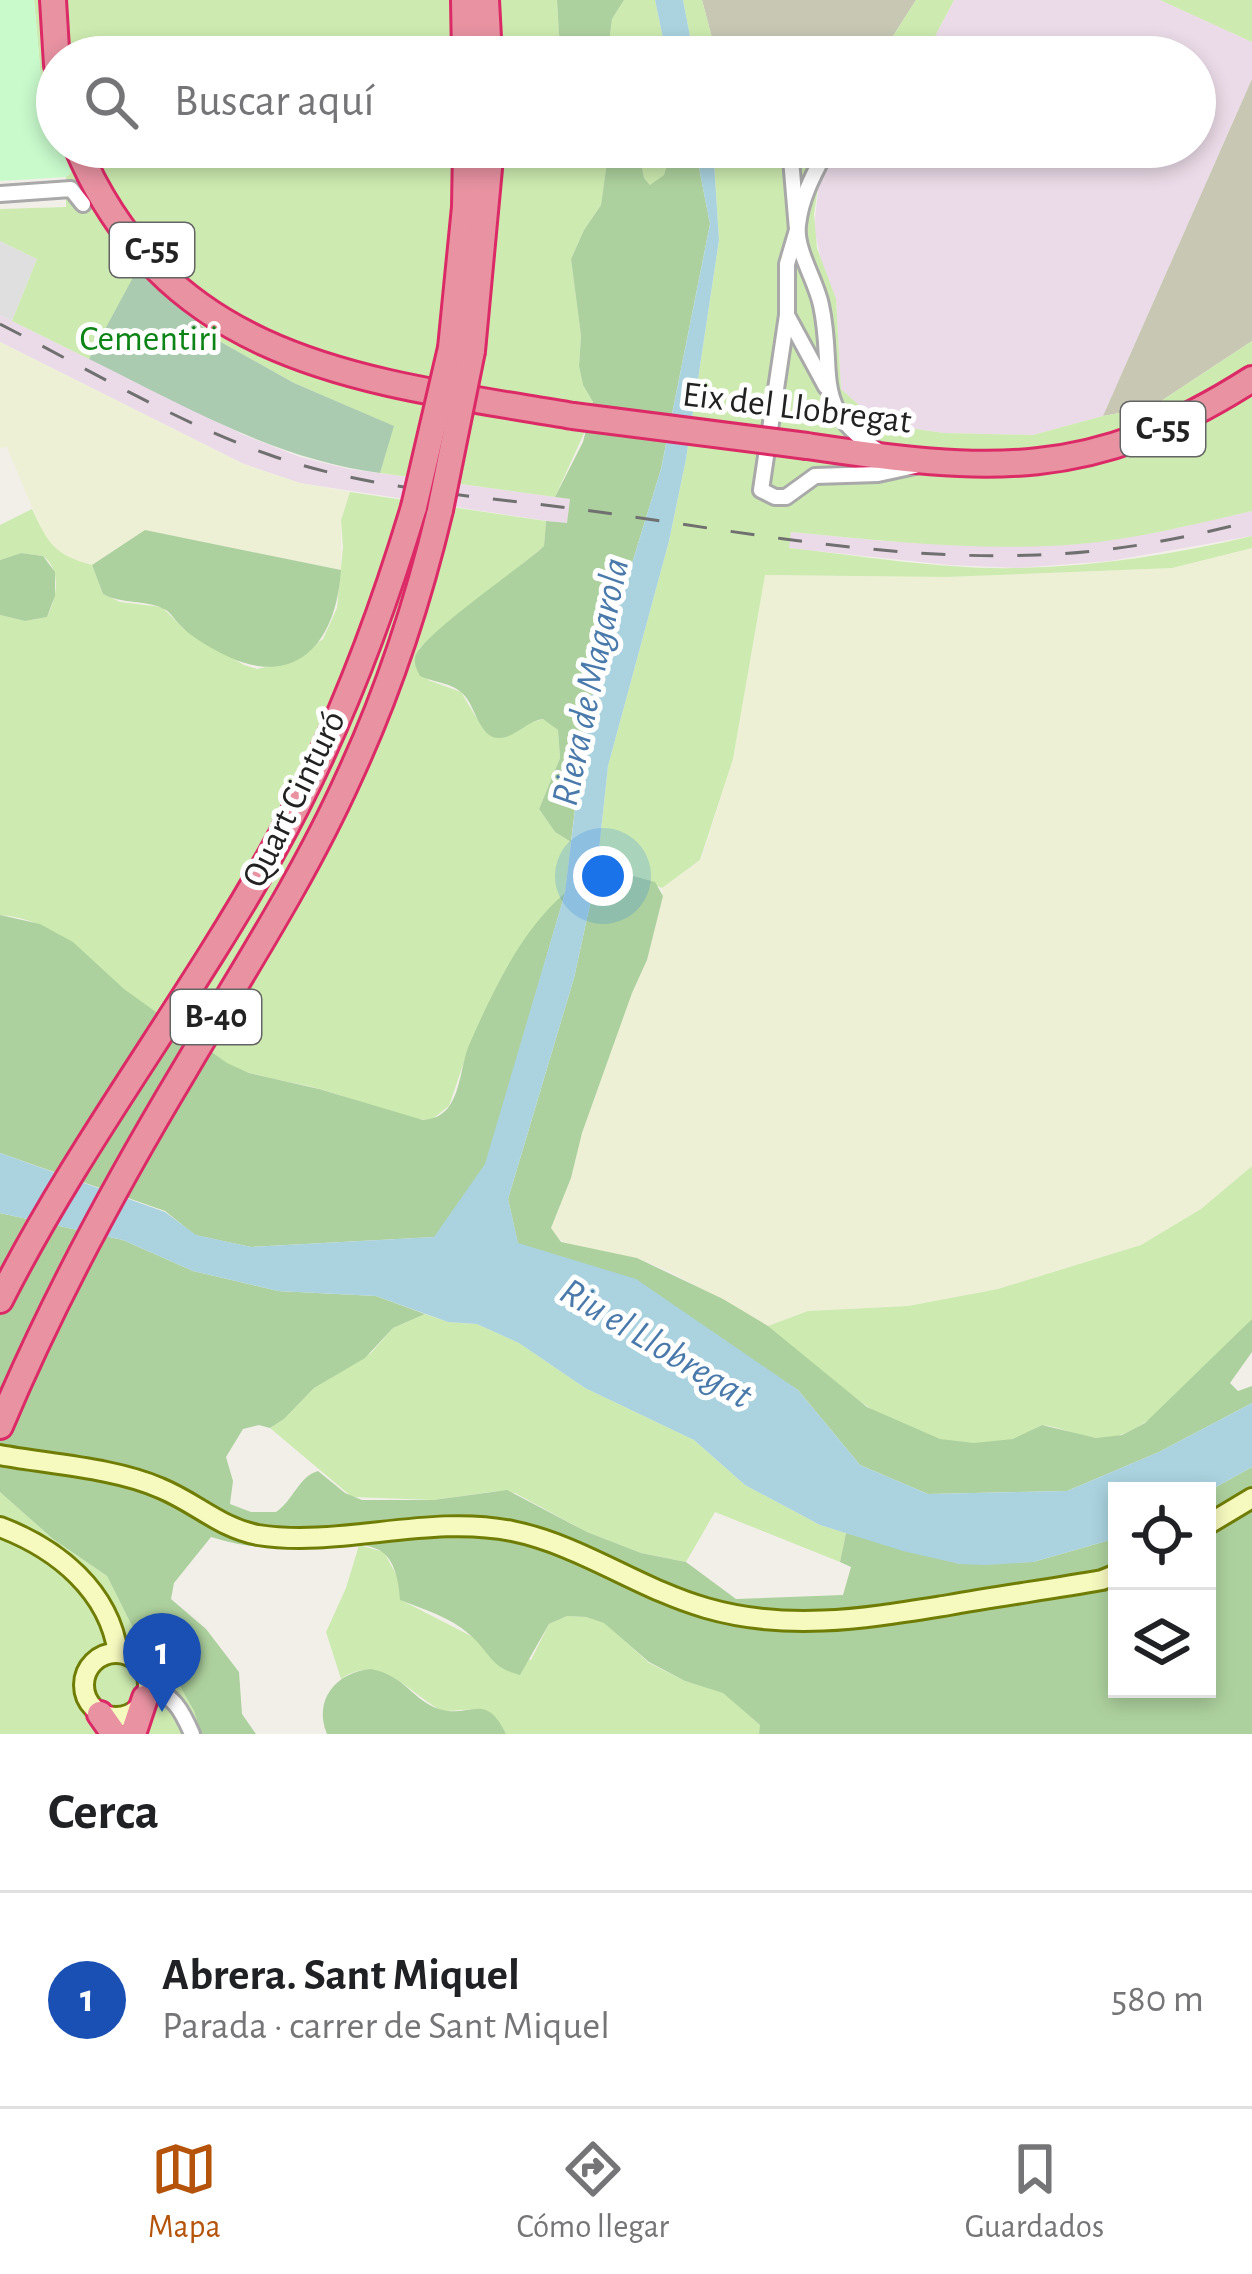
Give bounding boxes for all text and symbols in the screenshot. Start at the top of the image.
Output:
search box [36,36,1216,168]
icon: search [78,69,144,135]
text: Buscar aquí [174,79,374,124]
road number: C-55 [110,223,194,277]
park label: Cementiri [79,321,219,357]
street label: Eix del Llobregat [680,376,914,440]
road number: C-55 [1121,402,1205,456]
water label: Riera de Magarola [546,554,636,810]
street label: Quart Cinturó [236,705,352,893]
your location [573,846,633,906]
road number: B-40 [171,990,261,1044]
water label: Riu el Llobregat [553,1272,759,1416]
map controls [1108,1482,1216,1698]
button: locate [1108,1482,1216,1590]
button: layers [1108,1590,1216,1698]
pin: 1 [123,1613,201,1712]
text: Cerca [48,1787,159,1838]
text: Abrera. Sant Miquel [162,1953,520,1998]
text: 1 [80,1980,94,2019]
text: 580 m [1111,1980,1204,2019]
text: Parada · carrer de Sant Miquel [162,2007,610,2046]
tab: Mapa [148,2136,221,2248]
tab: Cómo llegar [516,2136,669,2248]
tab: Guardados [965,2136,1104,2248]

